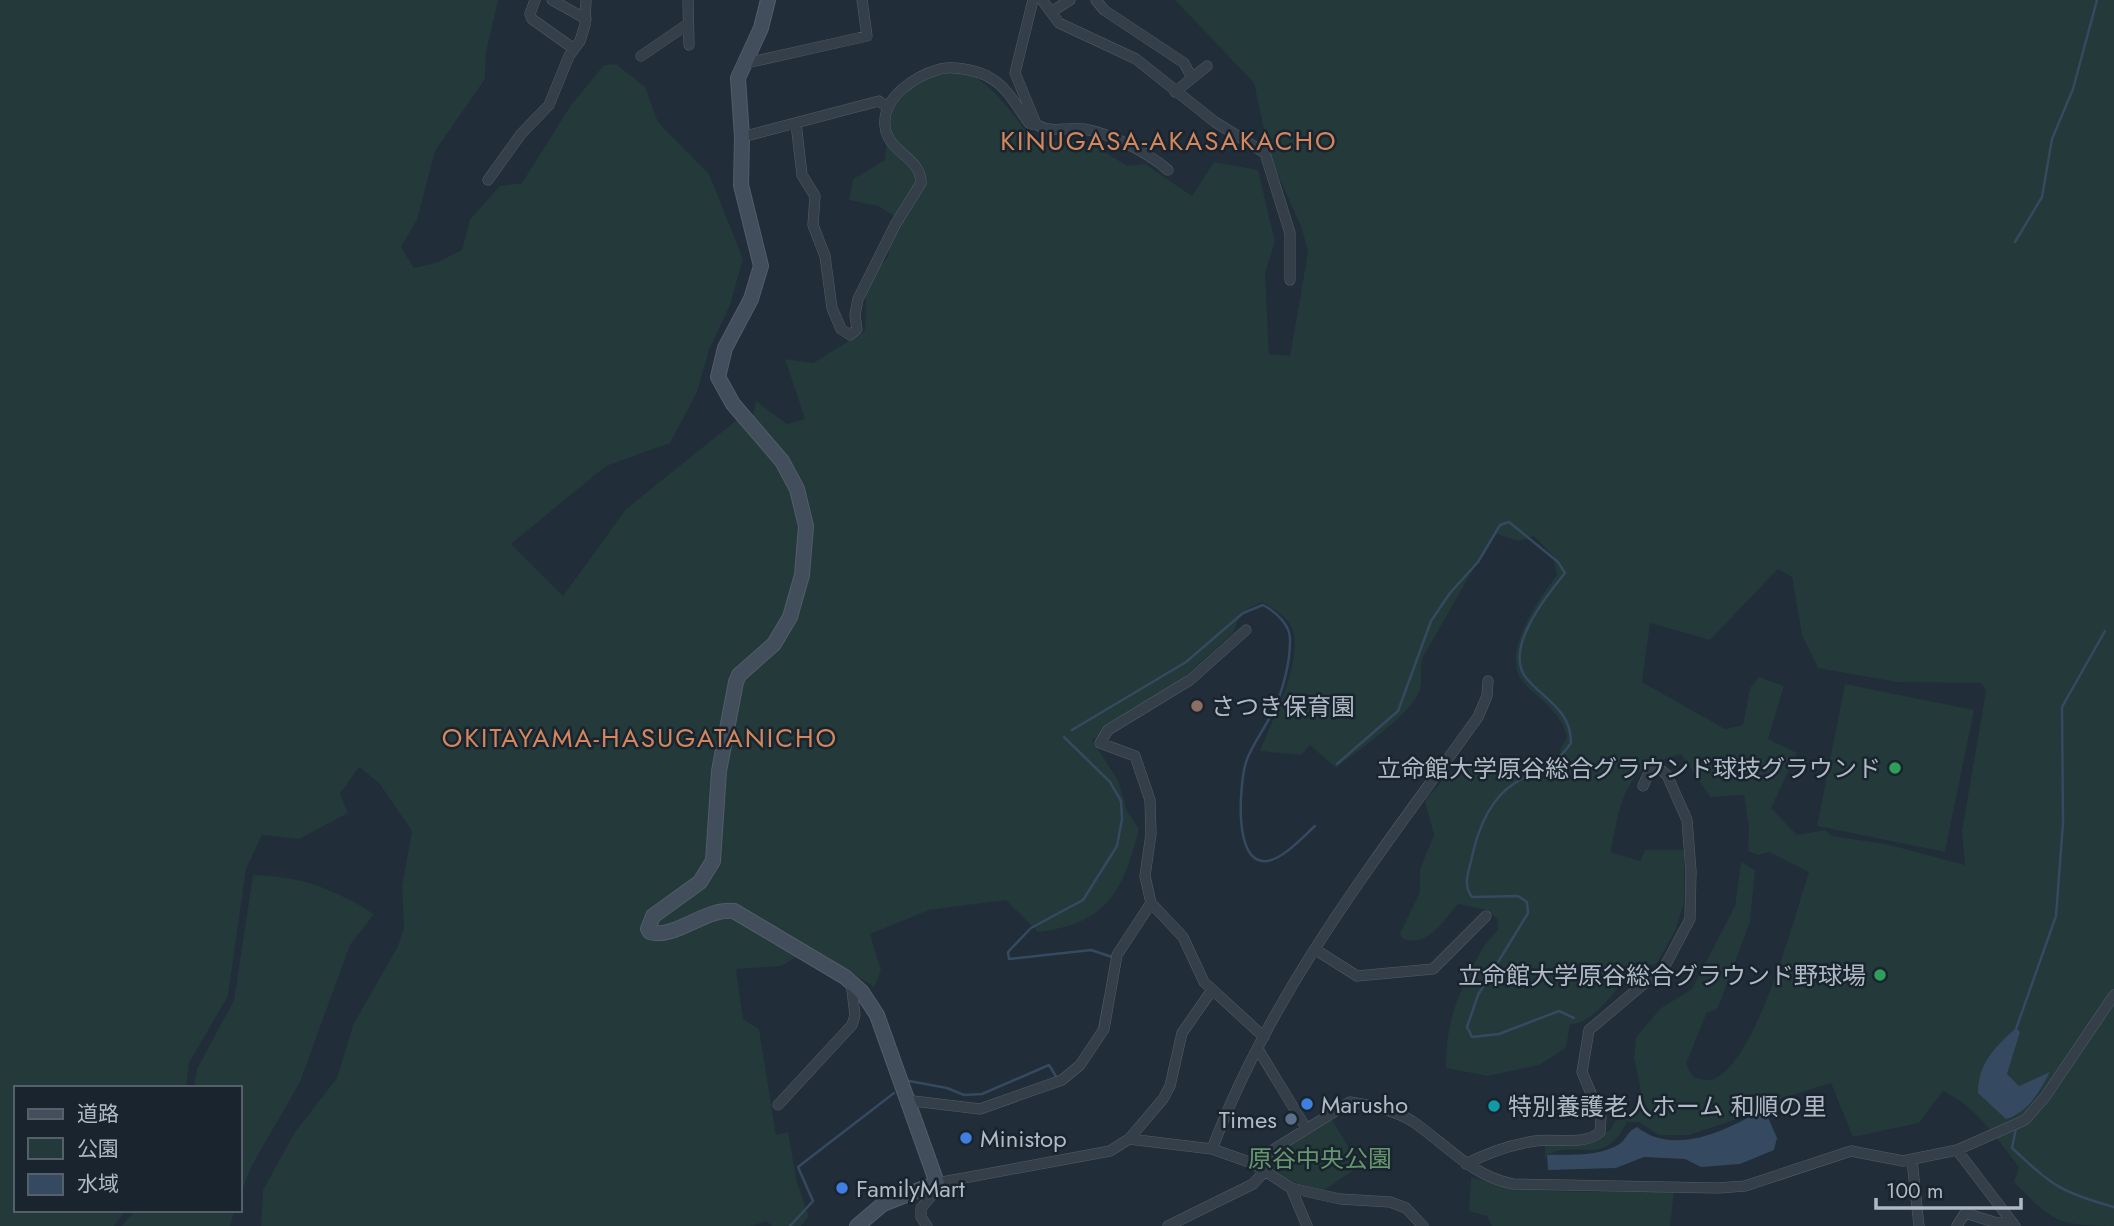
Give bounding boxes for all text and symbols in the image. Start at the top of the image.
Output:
district label: KINUGASA-AKASAKACHO [1000,122,1338,160]
place label: さつき保育園 [1211,689,1355,724]
marker: さつき保育園 [1189,698,1205,714]
district label: OKITAYAMA-HASUGATANICHO [442,719,838,757]
place label: 立命館大学原谷総合グラウンド球技グラウンド [1377,751,1881,786]
marker: 立命館大学原谷総合グラウンド球技グラウンド [1887,760,1903,776]
place label: 立命館大学原谷総合グラウンド野球場 [1458,958,1866,993]
marker: 立命館大学原谷総合グラウンド野球場 [1872,967,1888,983]
legend [14,1086,242,1212]
place label: Marusho [1321,1087,1408,1122]
place label: 特別養護老人ホーム 和順の里 [1508,1089,1826,1124]
marker: Marusho [1299,1096,1315,1112]
marker: 特別養護老人ホーム 和順の里 [1486,1098,1502,1114]
text: 道路 [77,1099,119,1129]
place label: Times [1219,1102,1277,1137]
marker: Times [1283,1111,1299,1127]
place label: Ministop [980,1121,1067,1156]
marker: Ministop [958,1130,974,1146]
text: 公園 [77,1134,119,1164]
park label: 原谷中央公園 [1248,1141,1392,1176]
scale bar [1876,1166,2021,1210]
text: 水域 [77,1169,119,1199]
place label: FamilyMart [856,1171,965,1206]
text: 100 m [1886,1176,1943,1206]
marker: FamilyMart [834,1180,850,1196]

